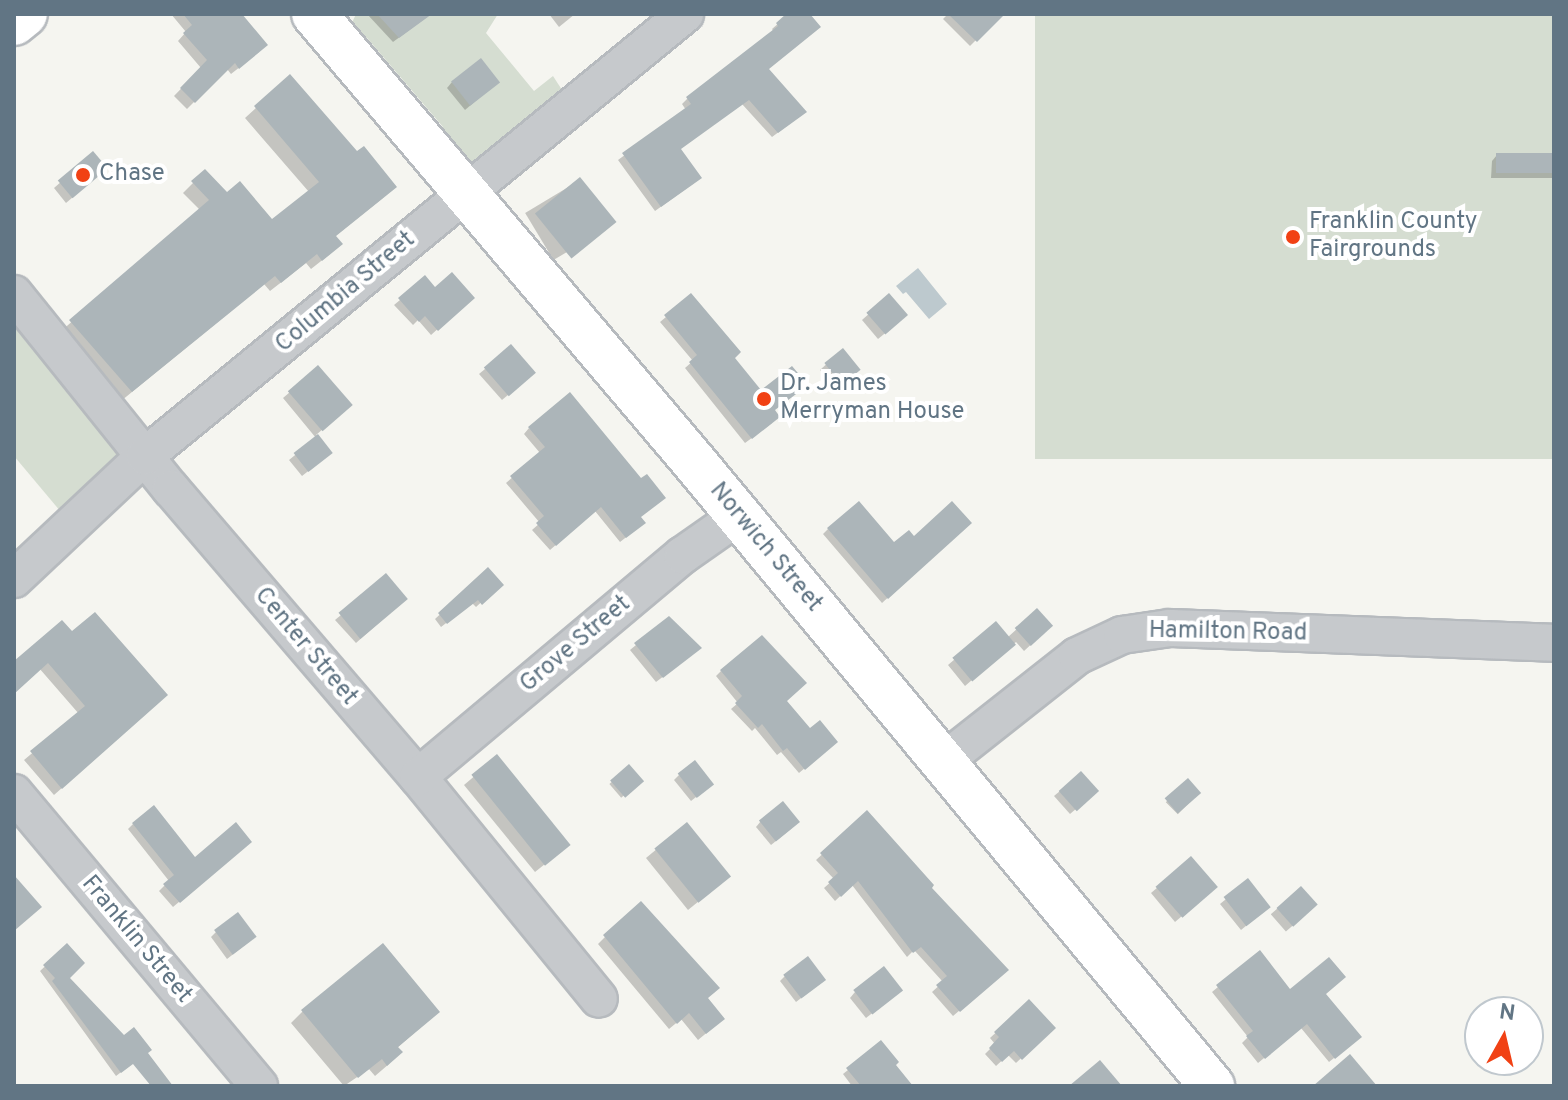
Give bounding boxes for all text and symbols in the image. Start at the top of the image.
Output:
place label: Chase [99,161,165,189]
marker: Chase [74,166,92,184]
place label: Franklin County Fairgrounds [1309,209,1477,265]
street label: Columbia Street [270,226,422,360]
marker: Franklin County Fairgrounds [1284,228,1302,246]
place label: Dr. James Merryman House [780,371,964,427]
marker: Dr. James Merryman House [755,390,773,408]
street label: Norwich Street [702,477,828,619]
street label: Center Street [247,582,363,712]
street label: Grove Street [515,590,637,700]
street label: Hamilton Road [1148,617,1308,649]
street label: Franklin Street [74,870,198,1010]
north arrow [1464,996,1544,1076]
text: N [1497,999,1517,1028]

